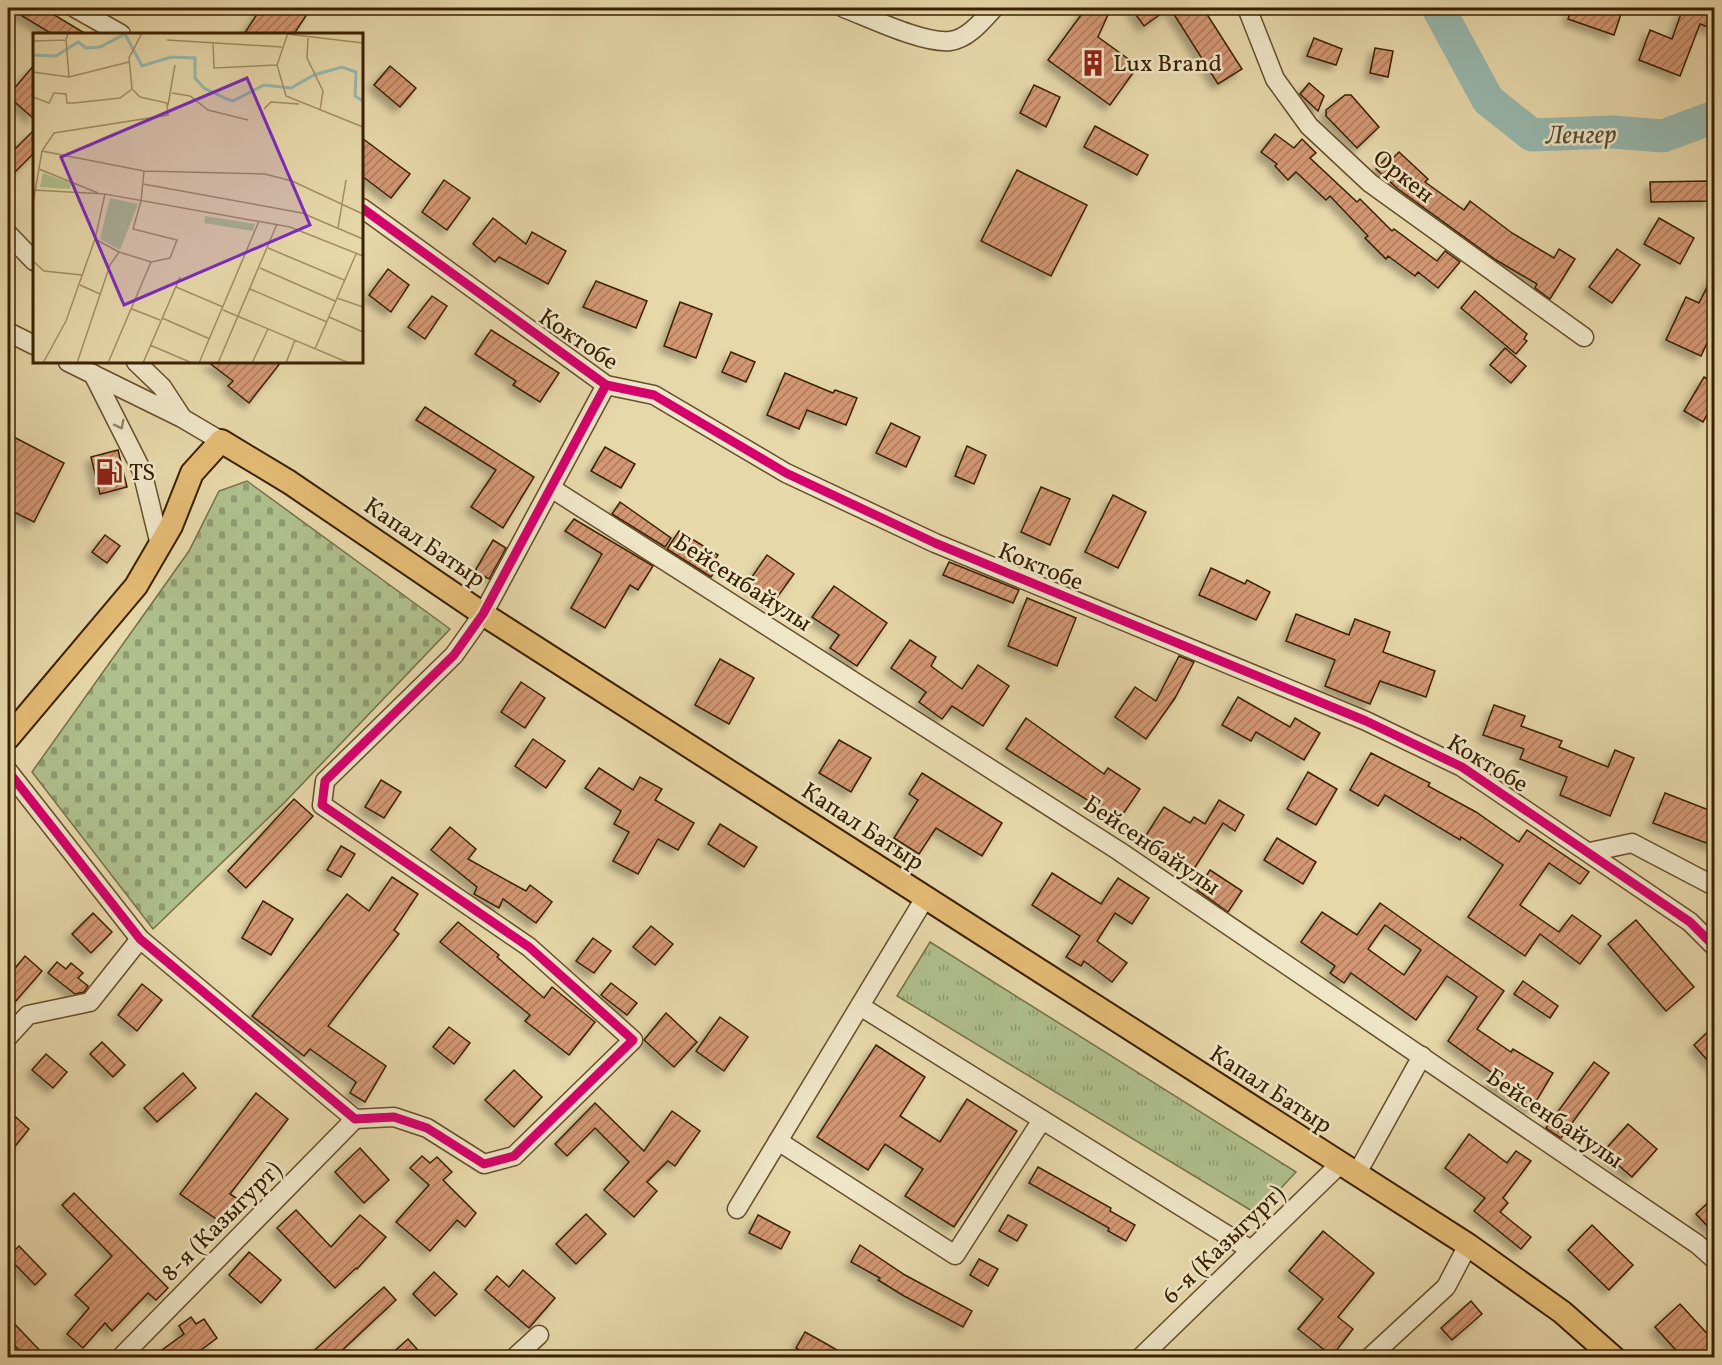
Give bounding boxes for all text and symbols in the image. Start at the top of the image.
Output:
inset map [33,33,363,363]
building icon: Lux Brand [1078,48,1108,78]
place label: Lux Brand [1113,48,1222,82]
water label: Ленгер [1544,117,1617,155]
street label: Оркен [1365,143,1441,212]
street label: Коктобе [531,301,625,380]
one-way arrow [113,419,124,430]
fuel station icon: TS [94,457,124,487]
place label: TS [129,457,155,491]
street label: Капал Батыр [356,490,492,597]
street label: Бейсенбайулы [666,526,818,641]
street label: Коктобе [992,535,1088,600]
street label: Коктобе [1440,727,1534,802]
street label: Капал Батыр [794,775,930,880]
street label: Бейсенбайулы [1076,788,1226,905]
street label: Капал Батыр [1202,1038,1338,1143]
street label: Бейсенбайулы [1479,1061,1629,1178]
street label: 8-я (Казыгурт) [154,1154,290,1290]
street label: 6-я (Казыгурт) [1155,1178,1293,1313]

